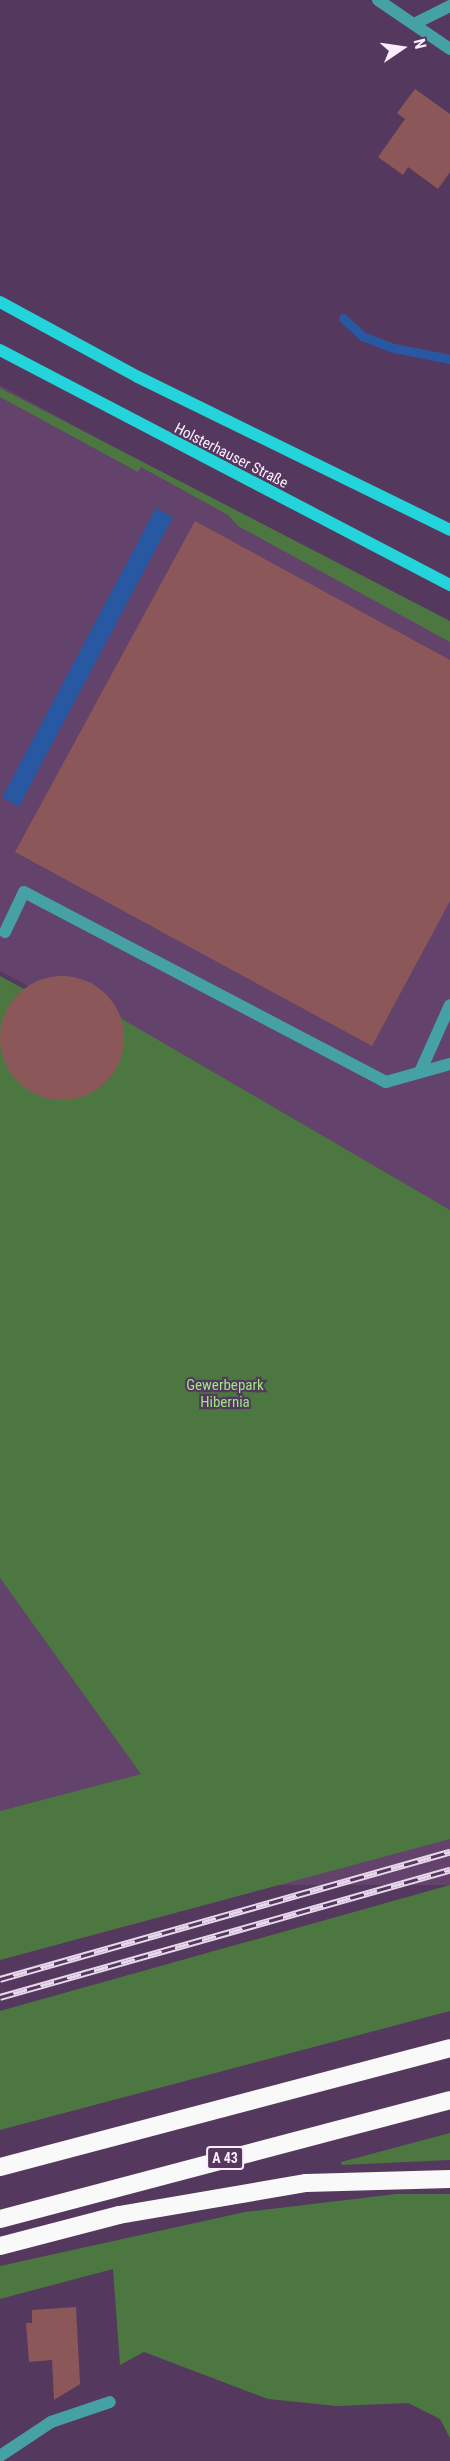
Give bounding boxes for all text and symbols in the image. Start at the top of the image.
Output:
north arrow [372,18,432,78]
text: N [410,37,430,51]
street label: Holsterhauser Straße [171,420,291,492]
park label: Gewerbepark Hibernia [186,1376,264,1411]
road number: A 43 [206,2147,244,2169]

